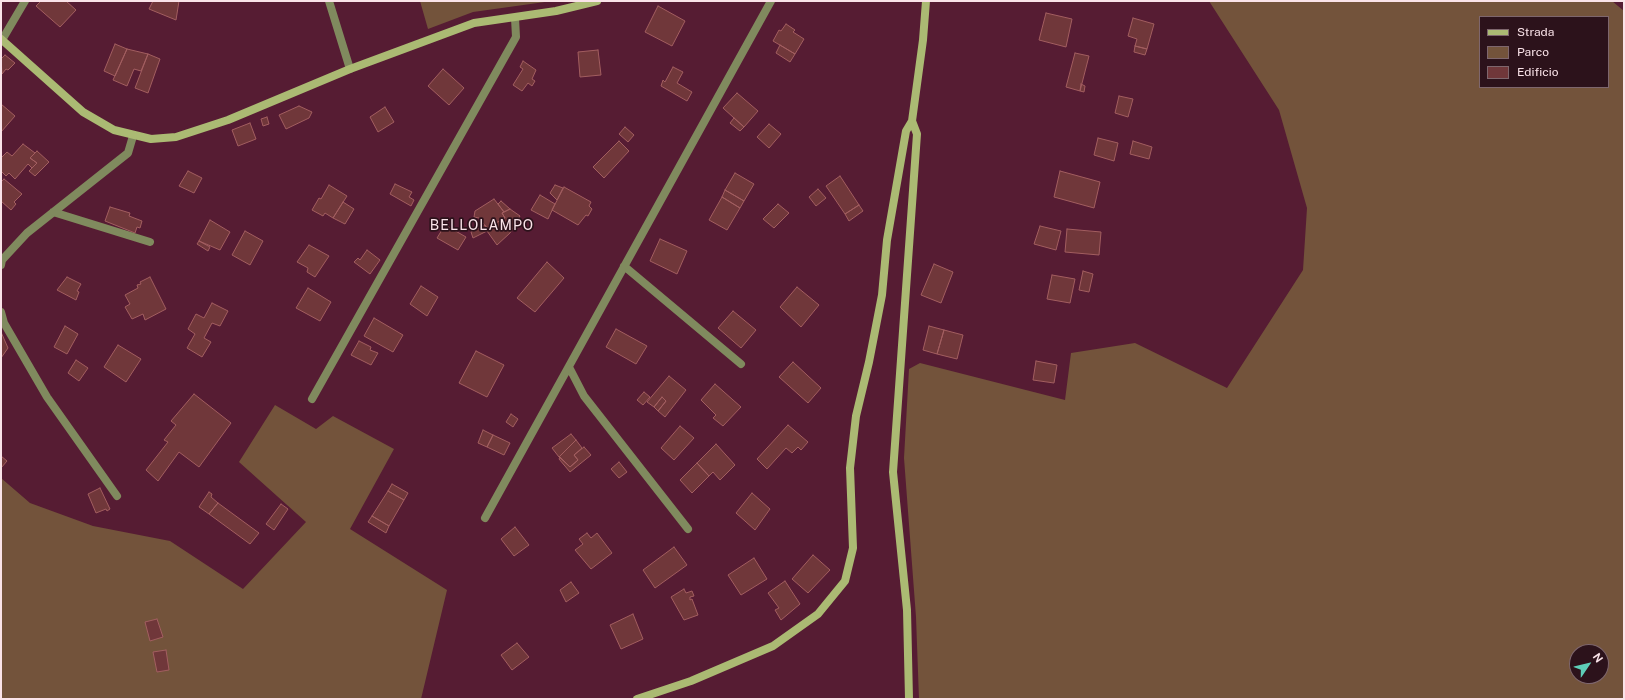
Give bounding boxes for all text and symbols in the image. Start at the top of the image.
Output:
legend [1479,16,1609,88]
text: Strada [1517,25,1554,39]
text: Parco [1517,45,1549,59]
text: Edificio [1517,65,1559,79]
district label: BELLOLAMPO [430,218,534,234]
north arrow [1569,644,1609,684]
text: N [1591,651,1605,665]

